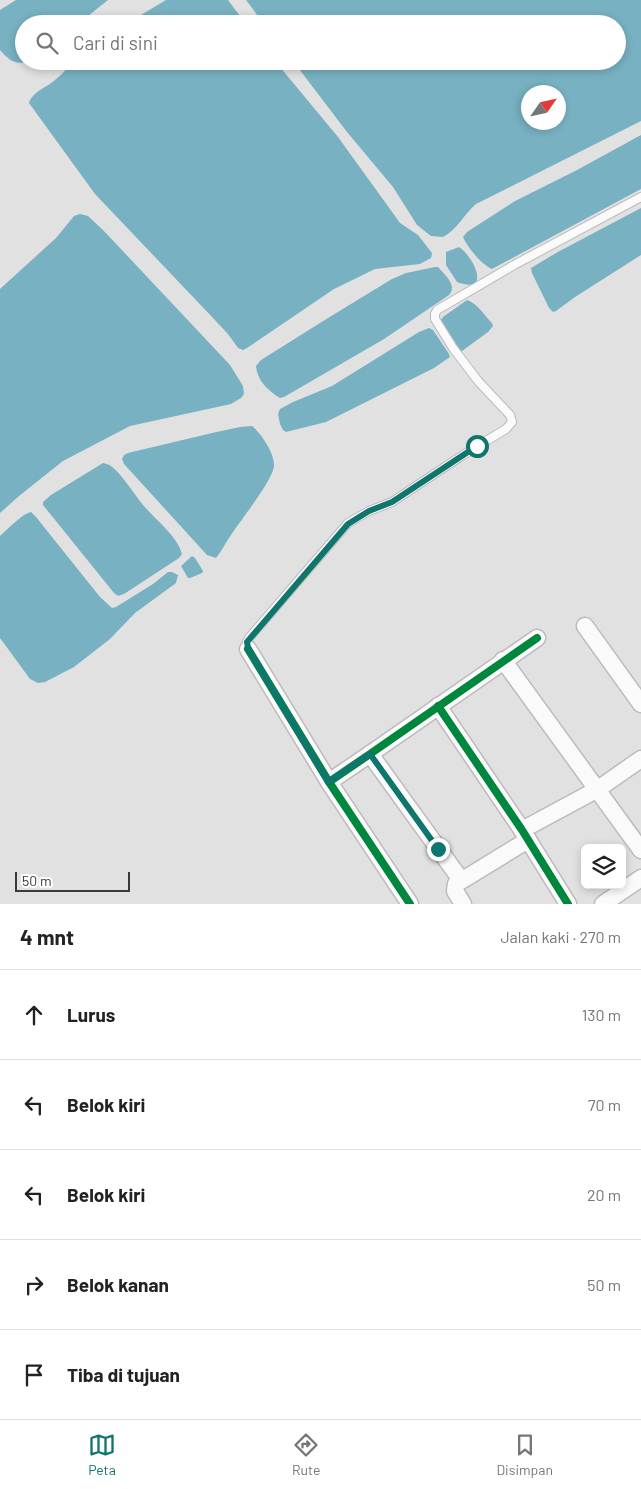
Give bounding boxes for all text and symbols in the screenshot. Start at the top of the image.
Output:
search box [15,15,626,70]
icon: search [33,29,61,57]
text: Cari di sini [73,31,158,54]
north arrow [521,85,566,130]
route start [466,435,489,458]
route end [427,838,450,861]
map controls [581,844,626,889]
button: layers [581,844,626,889]
scale bar [15,869,130,892]
text: 50 m [22,872,51,889]
text: 4 mnt [20,924,74,949]
text: Jalan kaki · 270 m [500,927,621,946]
icon: ahead [20,1001,48,1029]
text: Lurus [67,1003,115,1026]
text: 130 m [582,1005,621,1024]
icon: left [20,1091,48,1119]
text: Belok kiri [67,1093,145,1116]
text: 70 m [588,1095,621,1114]
icon: left [20,1181,48,1209]
text: Belok kiri [67,1183,145,1206]
text: 20 m [587,1185,621,1204]
icon: right [20,1271,48,1299]
text: Belok kanan [67,1273,169,1296]
text: 50 m [587,1275,621,1294]
icon: arrive [20,1361,48,1389]
text: Tiba di tujuan [67,1363,180,1386]
tab: Peta [88,1431,116,1478]
tab: Rute [292,1431,320,1478]
tab: Disimpan [496,1431,553,1478]

